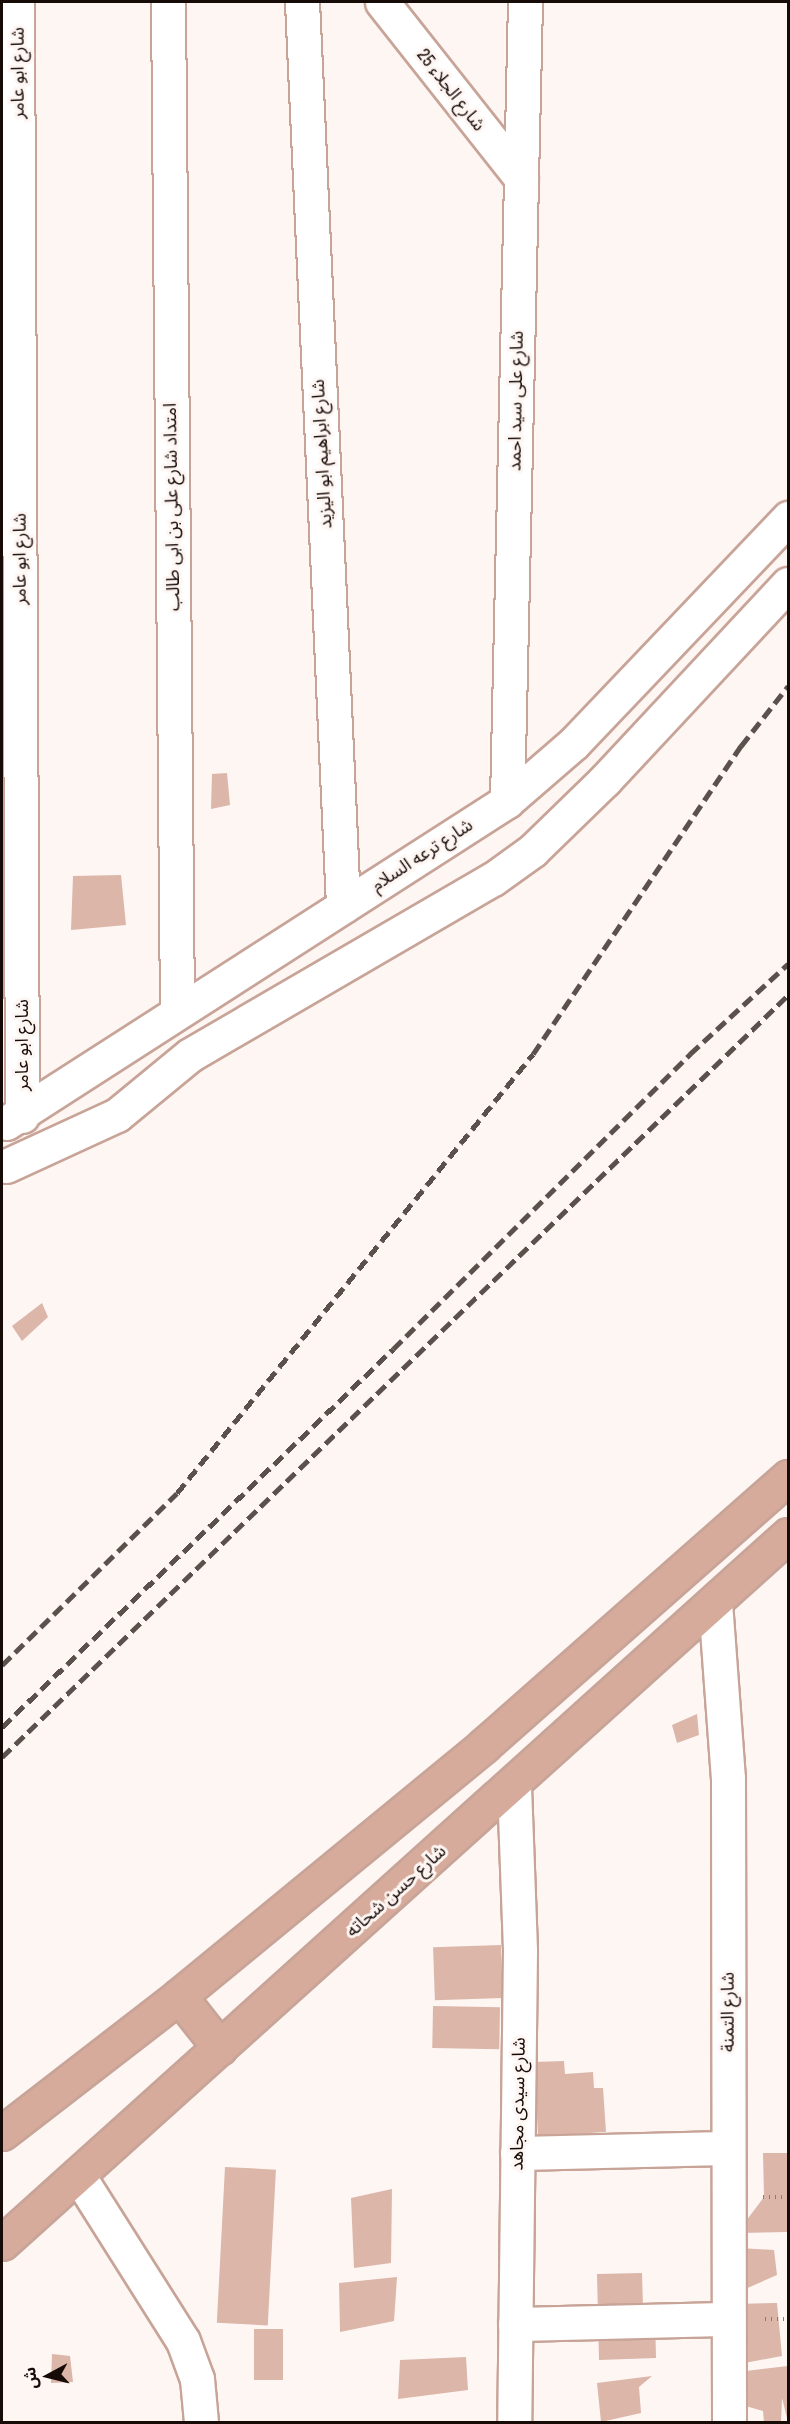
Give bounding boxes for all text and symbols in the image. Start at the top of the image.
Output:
street label: شارع ابو عامر [7,27,29,119]
street label: شارع الجلاء 25 [412,45,490,135]
street label: شارع على سيد احمد [504,331,528,471]
street label: شارع ابراهيم ابو اليزيد [307,379,337,529]
street label: امتداد شارع على بن ابى طالب [159,403,185,611]
street label: شارع ابو عامر [9,513,31,605]
street label: شارع ترعه السلام [367,814,477,896]
street label: شارع ابو عامر [11,999,33,1091]
street label: شارع حسن شحاته [341,1840,451,1942]
street label: شارع التمنة [717,1972,739,2052]
street label: شارع سيدى مجاهد [506,2037,530,2171]
north arrow [18,2346,78,2406]
text: ش [18,2366,42,2390]

